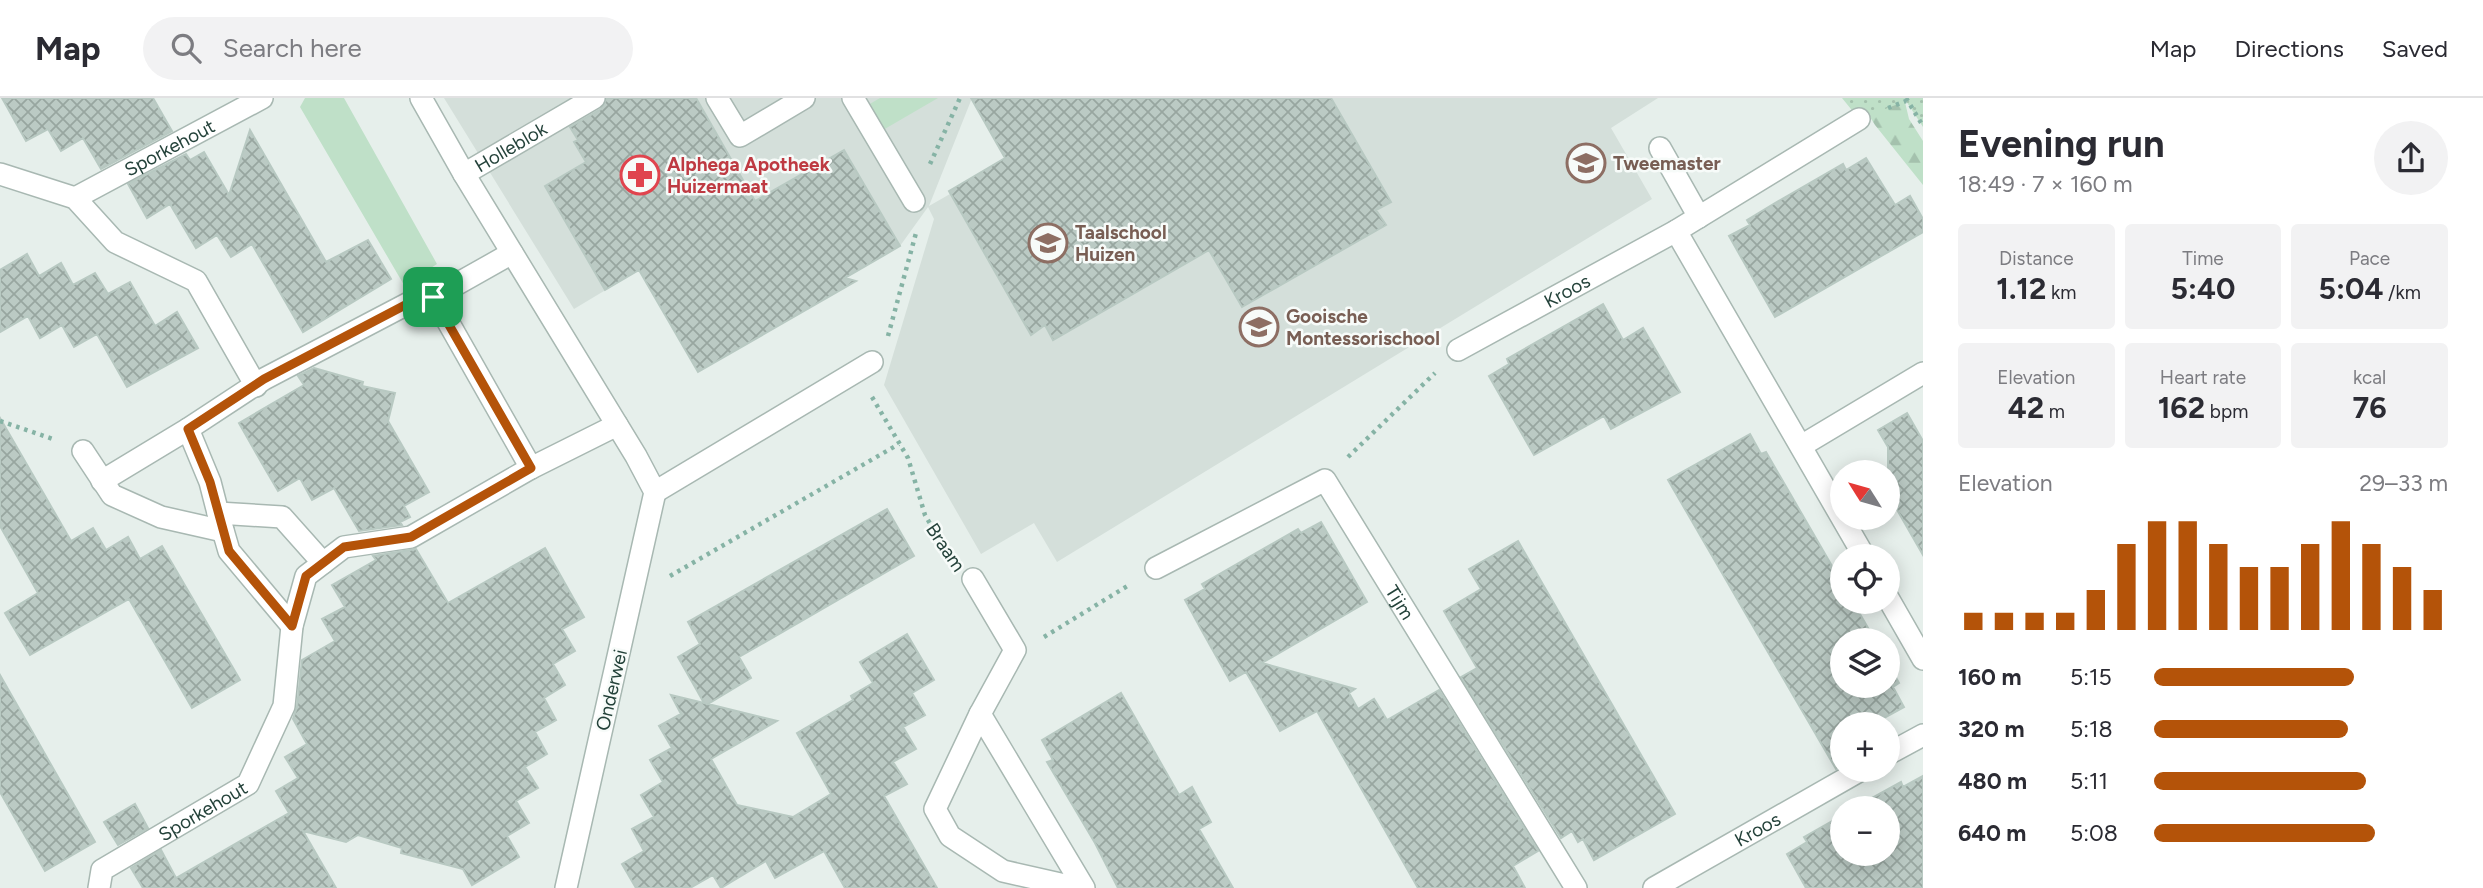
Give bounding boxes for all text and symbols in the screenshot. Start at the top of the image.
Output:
search box [143,17,633,80]
text: Map [35,29,101,68]
icon: search [167,29,205,67]
text: Search here [223,32,362,64]
text: Map [2150,34,2196,63]
text: Directions [2234,34,2344,63]
text: Saved [2382,34,2448,63]
street label: Sporkehout [120,114,219,182]
street label: Holleblok [471,117,552,177]
text: Evening run [1958,121,2165,167]
button: share [2374,121,2448,195]
school or university icon: Tweemaster [1565,142,1607,184]
place label: Tweemaster [1613,152,1721,175]
place label: Alphega Apotheek Huizermaat [667,153,831,198]
pharmacy icon: Alphega Apotheek Huizermaat [619,154,661,196]
text: 18:49 · 7 × 160 m [1958,170,2133,198]
place label: Taalschool Huizen [1075,221,1167,266]
school or university icon: Taalschool Huizen [1027,222,1069,264]
text: Distance [1999,247,2074,270]
text: Time [2182,247,2224,270]
text: Pace [2349,247,2390,270]
pin [403,267,463,327]
street label: Kroos [1540,269,1594,313]
text: 1.12 [1996,270,2046,307]
text: 5:40 [2171,270,2235,307]
text: 5:04 [2318,270,2383,307]
icon: arrive [414,278,452,316]
text: km [2046,281,2076,304]
text: /km [2383,281,2421,304]
place label: Gooische Montessorischool [1286,305,1440,350]
school or university icon: Gooische Montessorischool [1238,306,1280,348]
text: Elevation [1997,366,2075,389]
text: Heart rate [2160,366,2246,389]
text: kcal [2353,366,2386,389]
text: 42 [2008,389,2044,426]
text: 162 [2158,389,2205,426]
text: 76 [2353,389,2387,426]
text: m [2044,400,2065,423]
text: bpm [2205,400,2248,423]
north arrow [1830,460,1900,530]
map controls [1830,460,1900,866]
text: Elevation [1958,469,2053,497]
text: 29–33 m [2359,469,2448,497]
street label: Braam [921,519,970,576]
button: locate [1830,544,1900,614]
street label: Tijm [1380,581,1419,624]
button: layers [1830,628,1900,698]
street label: Onderwei [591,647,632,733]
text: 160 m [1958,663,2021,691]
text: 5:15 [2070,663,2112,691]
button: + [1830,712,1900,782]
text: 320 m [1958,715,2025,743]
text: 5:18 [2070,715,2113,743]
text: 480 m [1958,767,2027,795]
text: 5:11 [2070,767,2108,795]
street label: Sporkehout [154,776,251,846]
button: − [1830,796,1900,866]
street label: Kroos [1731,807,1785,852]
text: 640 m [1958,819,2026,847]
text: 5:08 [2070,819,2118,847]

